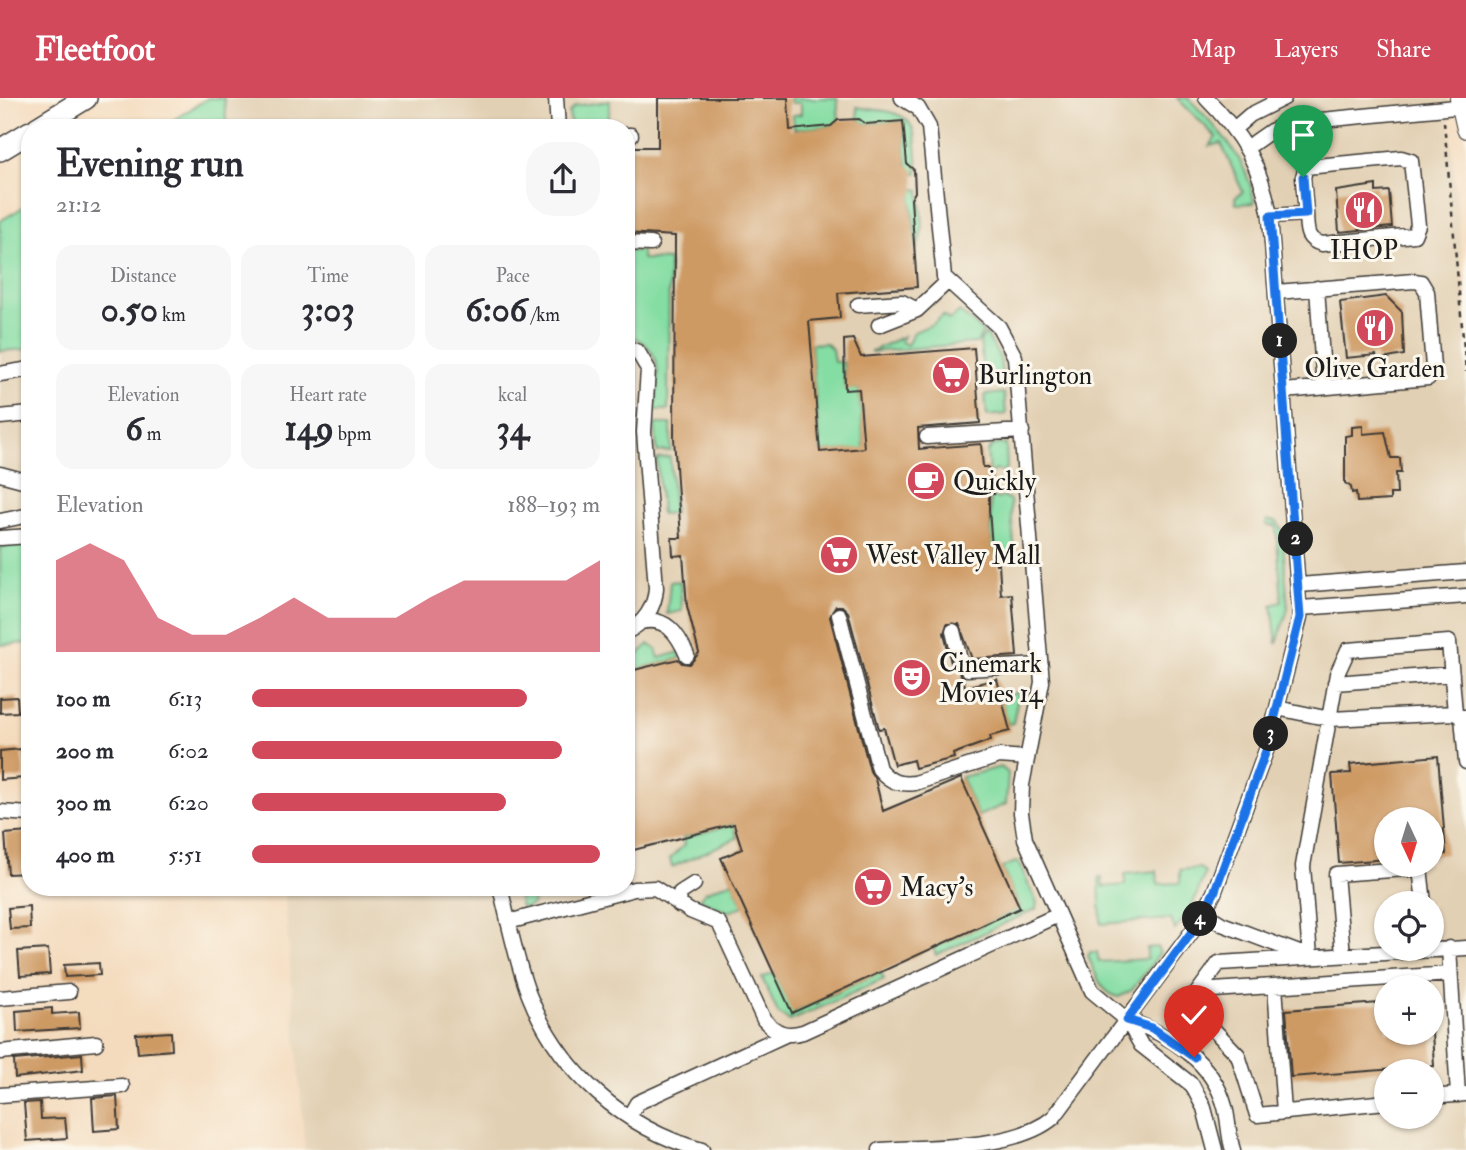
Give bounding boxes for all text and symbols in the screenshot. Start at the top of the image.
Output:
text: Fleetfoot [35,29,155,70]
text: Map [1191,34,1236,65]
text: Layers [1274,34,1338,65]
text: Share [1376,34,1431,65]
pin [1273,105,1333,177]
icon: arrive [1284,116,1322,154]
text: Evening run [56,140,244,188]
button: share [526,142,600,216]
restaurant icon: IHOP [1343,189,1385,231]
text: 21:12 [56,190,101,219]
place label: IHOP [1330,235,1398,267]
text: Distance [110,264,177,288]
text: Time [307,264,349,288]
text: Pace [496,264,530,288]
text: 0.50 [101,288,158,332]
text: 3:03 [301,288,355,332]
text: 6:06 [465,288,527,332]
text: km [158,303,186,327]
text: /km [527,303,560,327]
restaurant icon: Olive Garden [1354,307,1396,349]
pin: 1 [1262,324,1298,358]
text: 1 [1276,328,1283,352]
place label: Olive Garden [1305,353,1445,385]
supermarket icon: Burlington [930,354,972,396]
place label: Burlington [978,360,1092,392]
text: Elevation [107,383,180,407]
text: Heart rate [289,383,367,407]
text: kcal [498,383,527,407]
text: 6 [125,407,143,451]
text: 149 [285,407,334,451]
text: 34 [497,407,529,451]
text: m [143,422,162,446]
text: bpm [334,422,371,446]
cafe icon: Quickly [905,460,947,502]
place label: Quickly [953,466,1037,498]
text: Elevation [56,490,144,519]
text: 188–193 m [507,490,600,519]
pin: 2 [1278,522,1314,556]
text: 2 [1291,526,1300,550]
supermarket icon: West Valley Mall [818,534,860,576]
place label: West Valley Mall [865,540,1041,572]
place label: Cinemark Movies 14 [939,648,1044,710]
theatre icon: Cinemark Movies 14 [891,657,933,699]
text: 100 m [56,684,110,713]
text: 6:13 [168,684,202,713]
pin: 3 [1254,716,1288,752]
text: 3 [1267,721,1274,745]
text: 200 m [56,736,114,765]
text: 6:02 [168,736,209,765]
text: 300 m [56,788,111,817]
text: 6:20 [168,788,209,817]
north arrow [1374,807,1444,877]
map controls [1374,807,1444,1129]
text: 400 m [56,840,115,869]
text: 5:51 [168,840,202,869]
supermarket icon: Macy's [852,866,894,908]
place label: Macy's [900,872,973,904]
button: locate [1374,891,1444,961]
pin: 4 [1182,902,1218,936]
text: 4 [1194,906,1205,930]
button: + [1374,975,1444,1045]
pin [1164,985,1224,1057]
icon: check [1175,996,1213,1034]
button: − [1374,1059,1444,1129]

